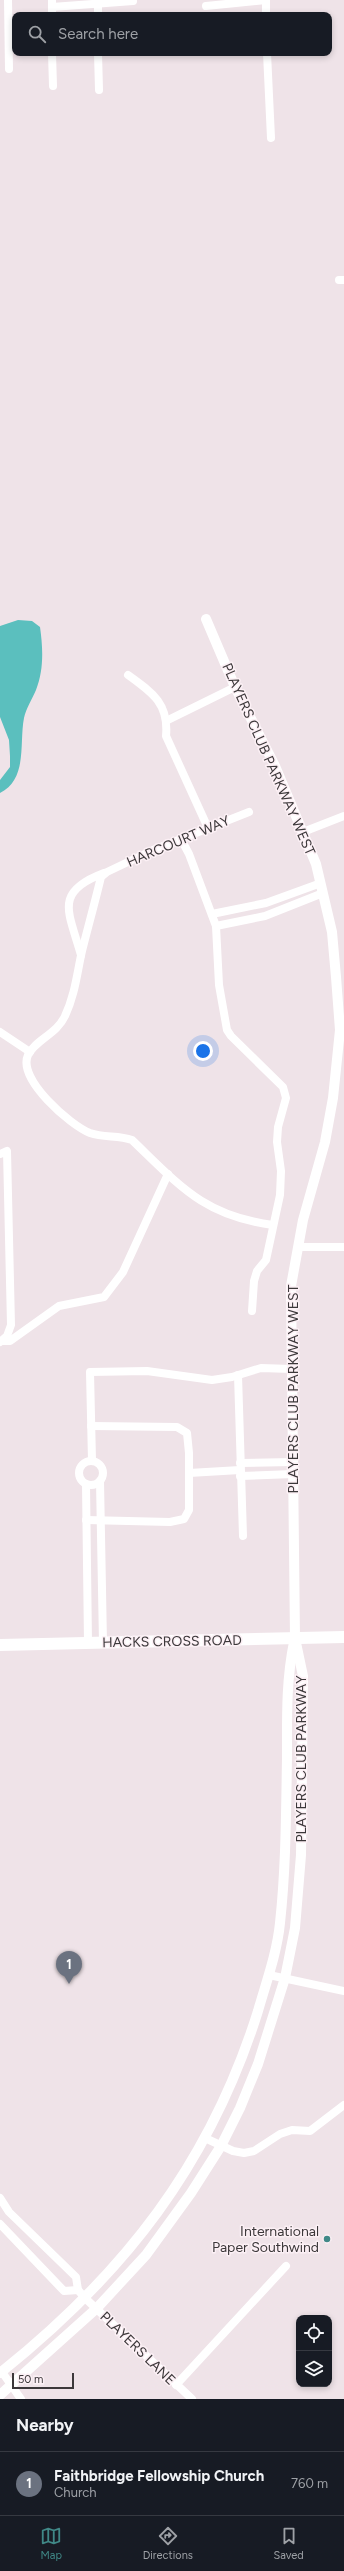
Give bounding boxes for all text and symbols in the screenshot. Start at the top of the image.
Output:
search box [12,12,332,56]
icon: search [26,23,48,45]
text: Search here [58,25,138,43]
street label: PLAYERS CLUB PARKWAY WEST [218,660,319,858]
street label: HARCOURT WAY [124,812,233,871]
your location [193,1041,213,1061]
street label: PLAYERS CLUB PARKWAY WEST [285,1284,302,1493]
street label: HACKS CROSS ROAD [102,1632,242,1651]
street label: PLAYERS CLUB PARKWAY [293,1675,310,1843]
pin: 1 [56,1951,82,1984]
place label: International Paper Southwind [212,2223,319,2256]
marker: International Paper Southwind [322,2234,332,2244]
street label: PLAYERS LANE [96,2308,179,2389]
map controls [296,2315,332,2387]
button: locate [296,2315,332,2351]
button: layers [296,2351,332,2387]
scale bar [12,2371,74,2390]
text: 50 m [18,2373,43,2386]
text: Nearby [16,2415,74,2435]
text: Faithbridge Fellowship Church [54,2467,264,2485]
text: 1 [26,2476,32,2491]
text: 760 m [291,2476,328,2491]
text: Church [54,2485,97,2500]
tab: Map [40,2525,62,2562]
tab: Directions [143,2525,193,2562]
tab: Saved [273,2525,304,2562]

